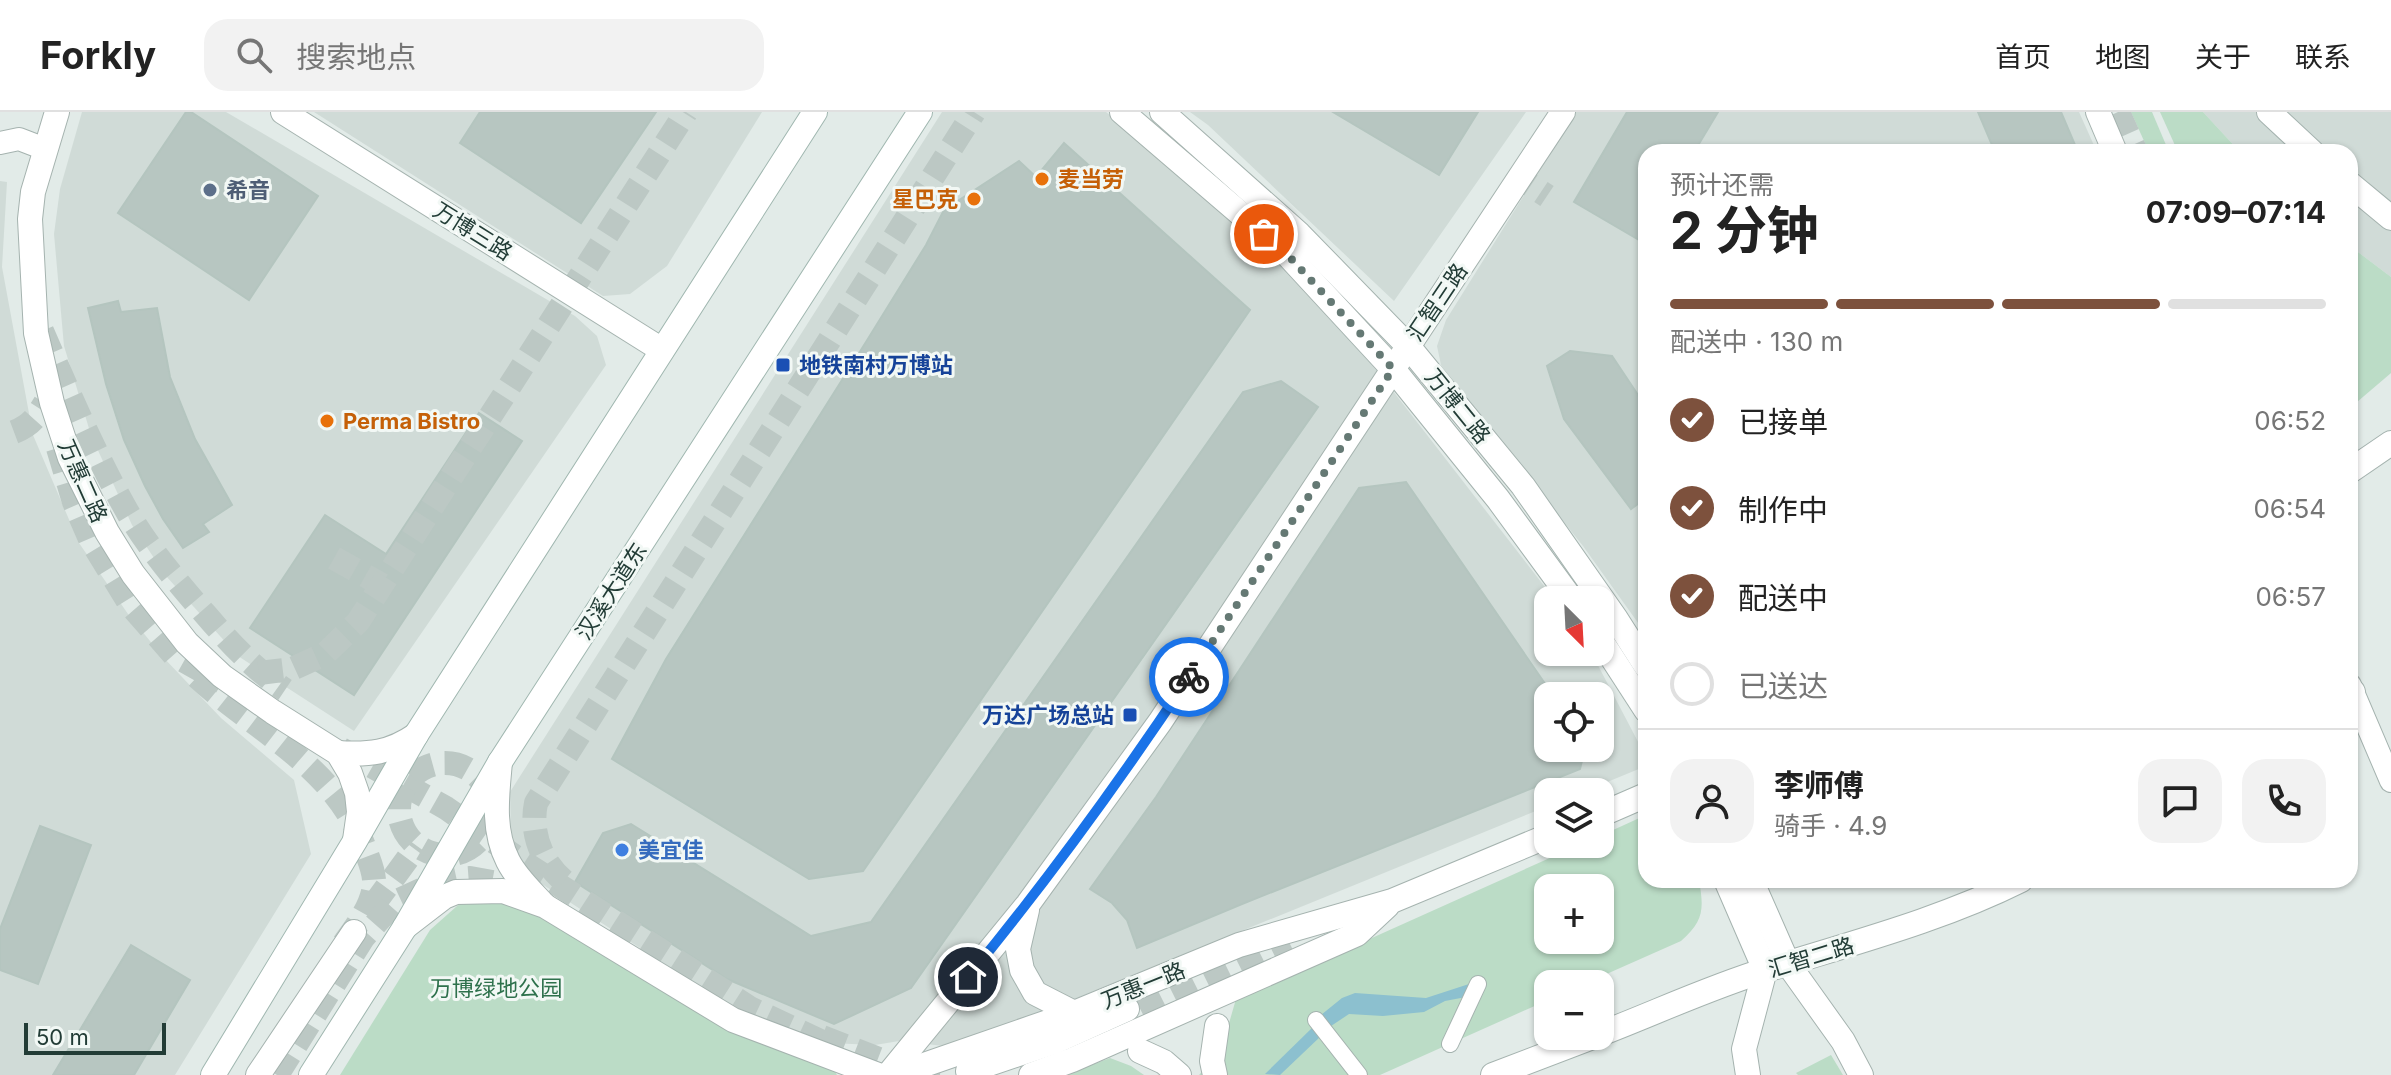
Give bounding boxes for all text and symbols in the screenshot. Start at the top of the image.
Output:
search box [204,19,764,91]
text: Forkly [40,32,156,78]
icon: search [232,33,276,77]
text: 搜索地点 [296,39,416,75]
text: 首页 [1995,40,2051,74]
text: 地图 [2095,40,2151,74]
text: 关于 [2195,40,2251,74]
text: 联系 [2295,40,2351,74]
place label: 麦当劳 [1058,166,1124,192]
text: 预计还需 [1670,169,1774,200]
marker: 麦当劳 [1033,170,1051,188]
place label: 希音 [226,177,270,203]
marker: 希音 [201,181,219,199]
place label: 星巴克 [892,186,958,212]
marker: 星巴克 [965,190,983,208]
text: 07:09–07:14 [2146,194,2326,230]
street label: 万博三路 [429,197,517,265]
text: 2 分钟 [1670,199,1819,262]
pin [1230,200,1298,268]
icon: bag [1242,212,1286,256]
street label: 汇智三路 [1402,258,1472,346]
text: 配送中 · 130 m [1670,326,1843,357]
place label: 地铁南村万博站 [799,352,953,378]
marker: 地铁南村万博站 [774,356,792,374]
street label: 万博二路 [1420,364,1496,448]
icon: check [1670,398,1714,442]
text: 已接单 [1738,404,1828,440]
text: 06:52 [2254,405,2326,436]
place label: Perma Bistro [343,408,480,434]
marker: Perma Bistro [318,412,336,430]
street label: 万惠二路 [53,436,113,526]
icon: check [1670,486,1714,530]
text: 制作中 [1738,492,1828,528]
text: 06:54 [2253,493,2326,524]
street label: 汉溪大道东 [570,538,652,644]
icon: check [1670,574,1714,618]
text: 配送中 [1738,580,1828,616]
text: 06:57 [2255,581,2326,612]
north arrow [1534,586,1614,666]
map controls [1534,586,1614,1050]
courier [1149,637,1229,717]
icon: bike [1167,655,1211,699]
text: 已送达 [1738,668,1828,704]
button: locate [1534,682,1614,762]
place label: 万达广场总站 [982,702,1114,728]
marker: 万达广场总站 [1121,706,1139,724]
button: person [1670,759,1754,843]
button: chat [2138,759,2222,843]
button: phone [2242,759,2326,843]
text: 李师傅 [1774,767,1864,803]
button: layers [1534,778,1614,858]
text: 骑手 · 4.9 [1774,810,1887,841]
place label: 美宜佳 [638,837,704,863]
marker: 美宜佳 [613,841,631,859]
button: + [1534,874,1614,954]
street label: 汇智二路 [1765,932,1857,982]
pin [934,943,1002,1011]
icon: home [946,955,990,999]
street label: 万惠一路 [1097,956,1189,1014]
button: − [1534,970,1614,1050]
park label: 万博绿地公园 [430,975,562,1001]
scale bar [24,1019,166,1055]
text: 50 m [36,1024,89,1050]

